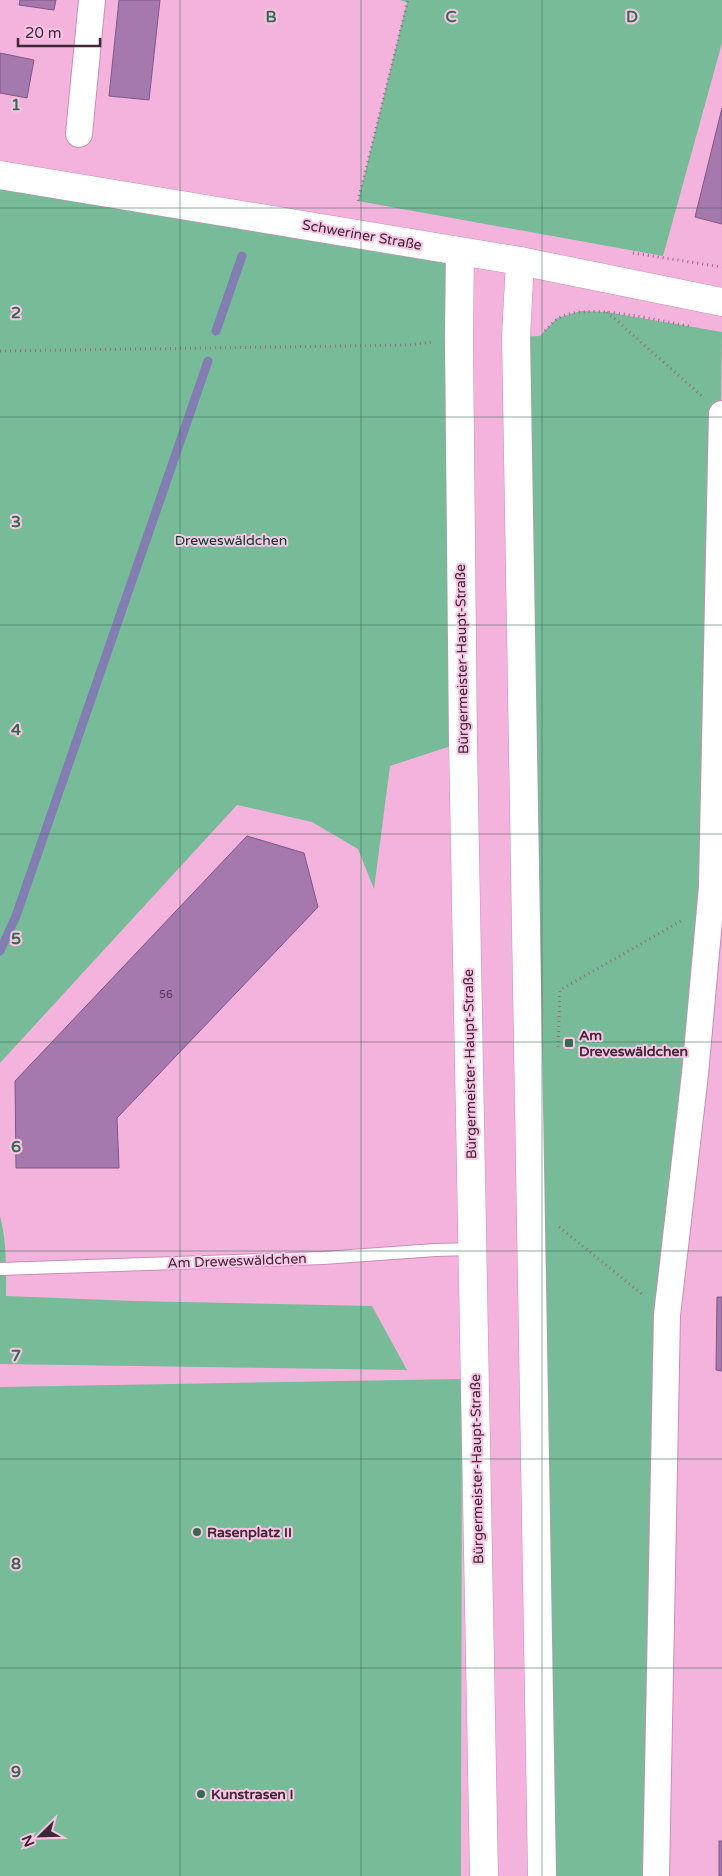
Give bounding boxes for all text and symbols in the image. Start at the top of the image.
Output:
text: B [265,7,277,27]
text: C [445,7,457,27]
text: D [626,7,638,27]
scale bar [18,15,100,47]
text: 20 m [25,24,62,42]
text: 1 [11,95,21,115]
street label: Schweriner Straße [301,216,423,254]
text: 2 [11,303,21,323]
text: 3 [11,512,21,532]
park label: Dreweswäldchen [175,532,287,549]
street label: Bürgermeister-Haupt-Straße [452,564,472,754]
text: 4 [11,720,21,740]
text: 5 [11,929,21,949]
street label: Bürgermeister-Haupt-Straße [460,969,480,1159]
house number: 56 [159,988,173,1001]
place label: Am Dreveswäldchen [579,1027,688,1060]
marker: Am Dreveswäldchen [563,1037,575,1049]
text: 6 [11,1137,21,1157]
street label: Am Dreweswäldchen [167,1250,307,1272]
text: 7 [11,1346,21,1366]
street label: Bürgermeister-Haupt-Straße [467,1374,487,1564]
place label: Rasenplatz II [207,1524,292,1541]
marker: Rasenplatz II [191,1526,203,1538]
text: 8 [11,1554,21,1574]
text: 9 [11,1762,21,1782]
place label: Kunstrasen I [211,1786,293,1803]
marker: Kunstrasen I [195,1788,207,1800]
north arrow [15,1811,65,1861]
text: N [18,1832,39,1849]

